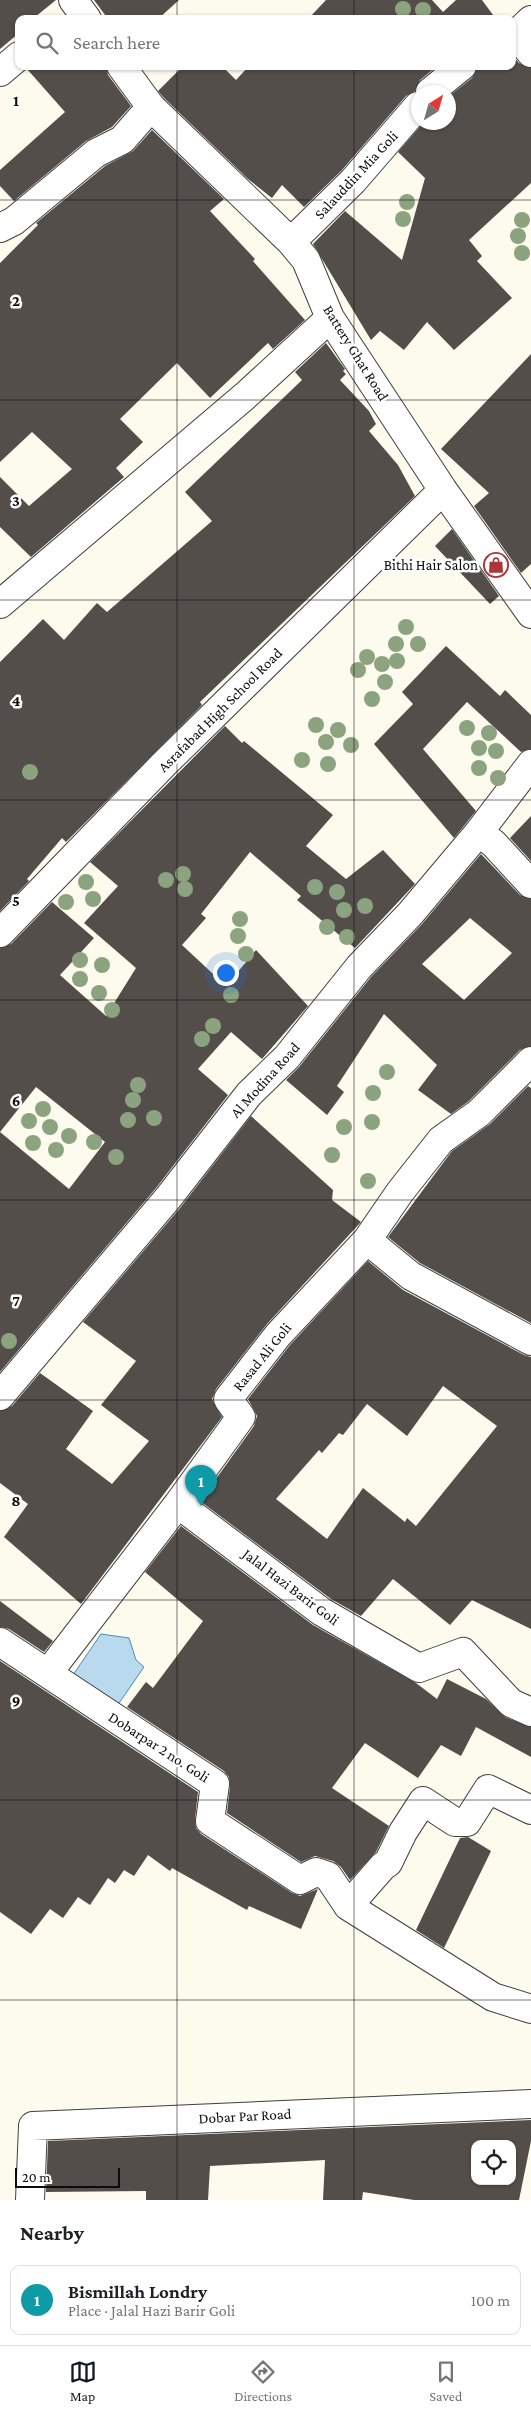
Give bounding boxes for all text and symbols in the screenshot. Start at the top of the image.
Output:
search box [15,15,516,70]
icon: search [33,29,61,57]
text: Search here [73,32,160,53]
north arrow [411,85,456,130]
text: 1 [13,92,19,109]
street label: Salauddin Mia Goli [311,128,401,222]
text: 2 [12,292,20,309]
street label: Battery Ghat Road [319,302,392,404]
text: 3 [12,492,20,509]
shop icon: Bithi Hair Salon [483,552,509,578]
place label: Bithi Hair Salon [384,557,478,573]
street label: Asrafabad High School Road [155,645,286,776]
text: 4 [12,692,21,709]
text: 5 [12,892,20,909]
your location [213,960,239,986]
street label: Al Modina Road [227,1039,303,1121]
text: 6 [12,1092,20,1109]
text: 7 [12,1292,20,1309]
street label: Rasad Ali Goli [230,1320,294,1394]
pin: 1 [185,1465,217,1506]
text: 8 [11,1492,21,1509]
street label: Jalal Hazi Barir Goli [238,1544,342,1629]
text: 9 [12,1692,20,1709]
street label: Dobarpar 2 no. Goli [105,1709,212,1786]
street label: Dobar Par Road [198,2106,292,2126]
map controls [471,2140,516,2185]
button: locate [471,2140,516,2185]
scale bar [15,2165,120,2188]
text: 20 m [22,2169,50,2185]
text: Nearby [20,2221,84,2245]
text: Bismillah Londry [68,2281,207,2302]
text: 1 [34,2292,40,2309]
text: 100 m [471,2292,510,2309]
text: Place · Jalal Hazi Barir Goli [68,2302,235,2319]
tab: Map [69,2358,97,2404]
tab: Directions [234,2358,292,2404]
tab: Saved [429,2358,462,2404]

